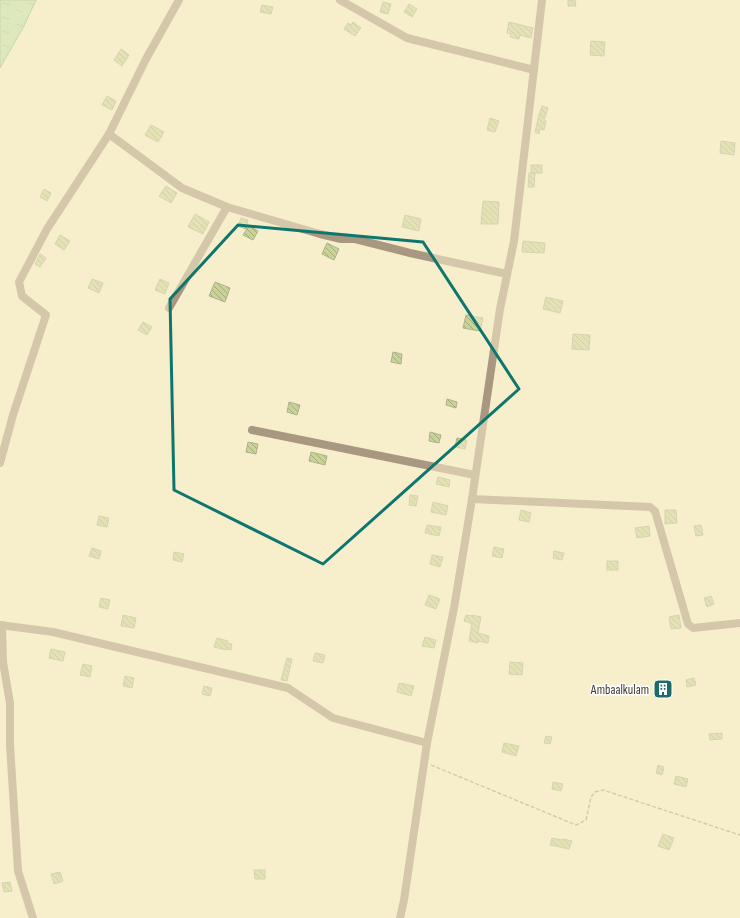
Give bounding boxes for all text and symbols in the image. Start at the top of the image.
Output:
building icon: Ambaalkulam [652,678,674,700]
place label: Ambaalkulam [590,682,649,698]

